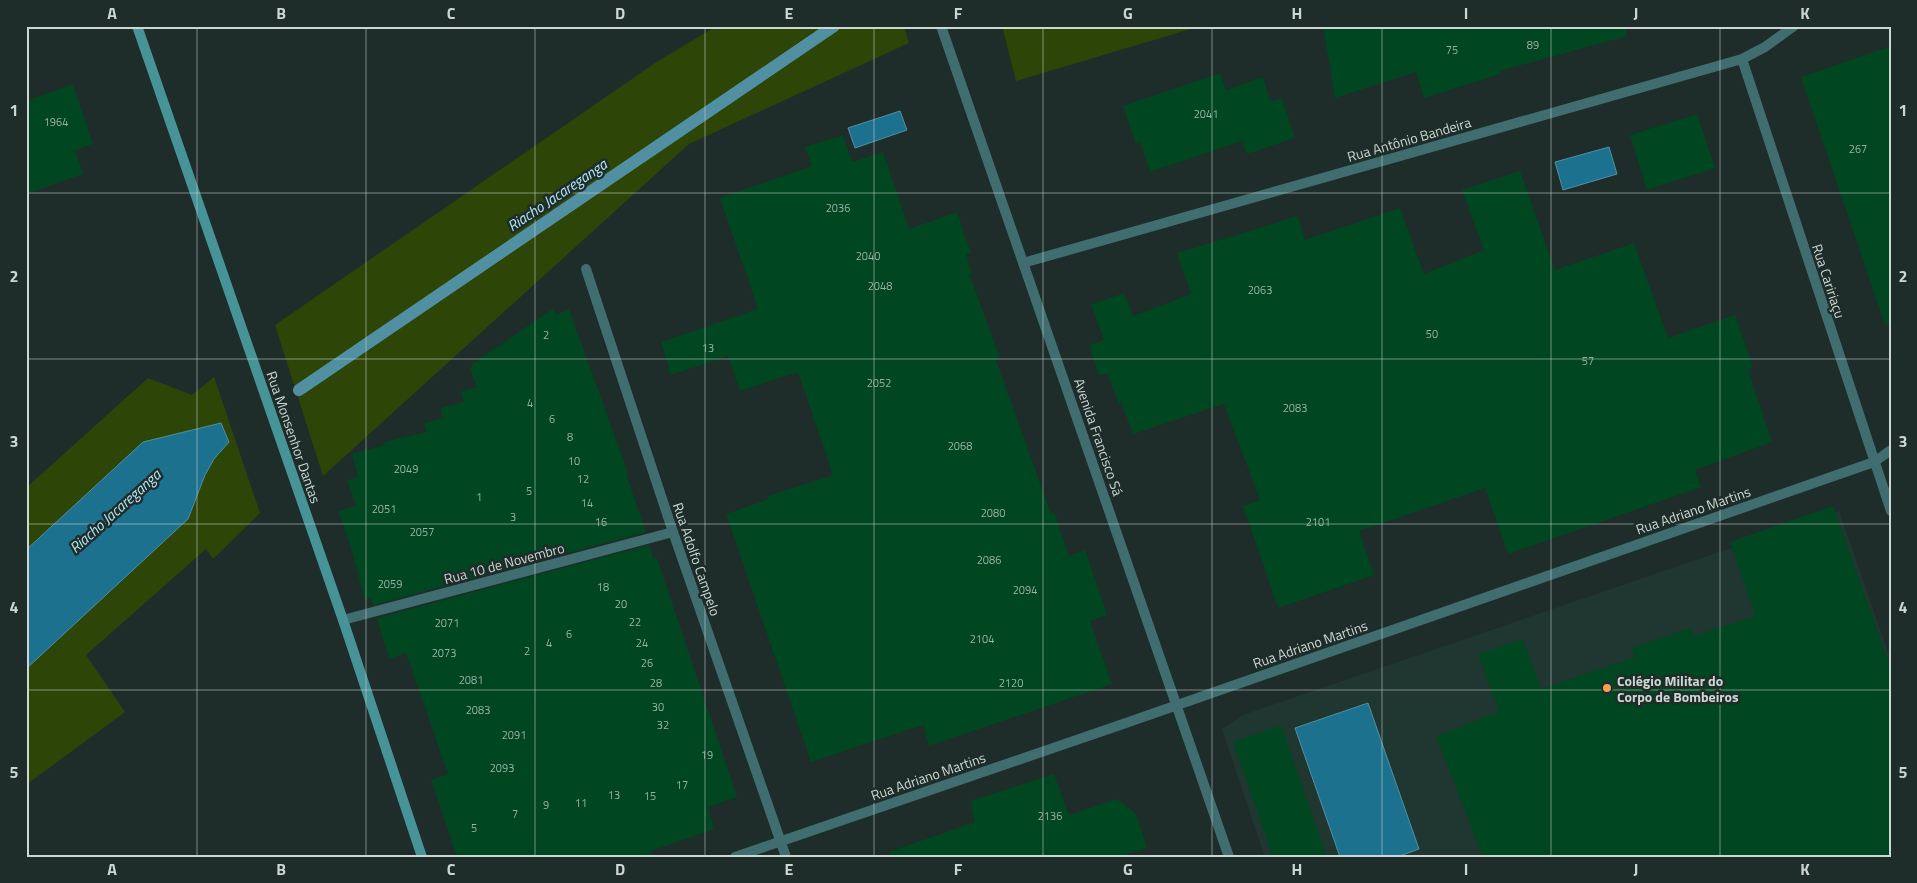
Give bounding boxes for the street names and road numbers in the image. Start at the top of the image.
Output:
street label: Rua Antônio Bandeira [1345,111,1473,167]
street label: Rua Caririaçu [1807,241,1851,321]
street label: Rua Monsenhor Dantas [262,368,326,506]
street label: Avenida Francisco Sá [1069,375,1129,499]
street label: Rua Adriano Martins [1633,480,1753,540]
street label: Rua Adolfo Campelo [668,499,726,619]
street label: Rua 10 de Novembro [441,537,567,589]
street label: Rua Adriano Martins [1250,614,1370,674]
street label: Rua Adriano Martins [868,746,988,806]

